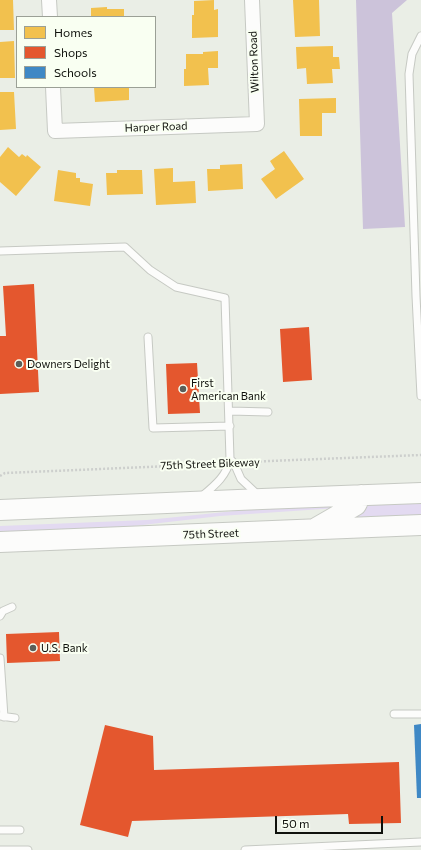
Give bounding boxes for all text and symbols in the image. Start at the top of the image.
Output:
legend [16,16,156,88]
text: Homes [54,25,92,39]
street label: Wilton Road [246,31,262,93]
text: Shops [54,45,88,59]
text: Schools [54,65,97,79]
street label: Harper Road [124,119,188,135]
place label: Downers Delight [27,357,110,371]
marker: Downers Delight [14,359,24,369]
place label: First American Bank [191,376,266,402]
marker: First American Bank [178,384,188,394]
street label: 75th Street Bikeway [160,456,260,472]
street label: 75th Street [183,526,239,542]
place label: U.S. Bank [41,641,88,655]
marker: U.S. Bank [28,643,38,653]
scale bar [277,808,385,834]
text: 50 m [282,816,310,830]

